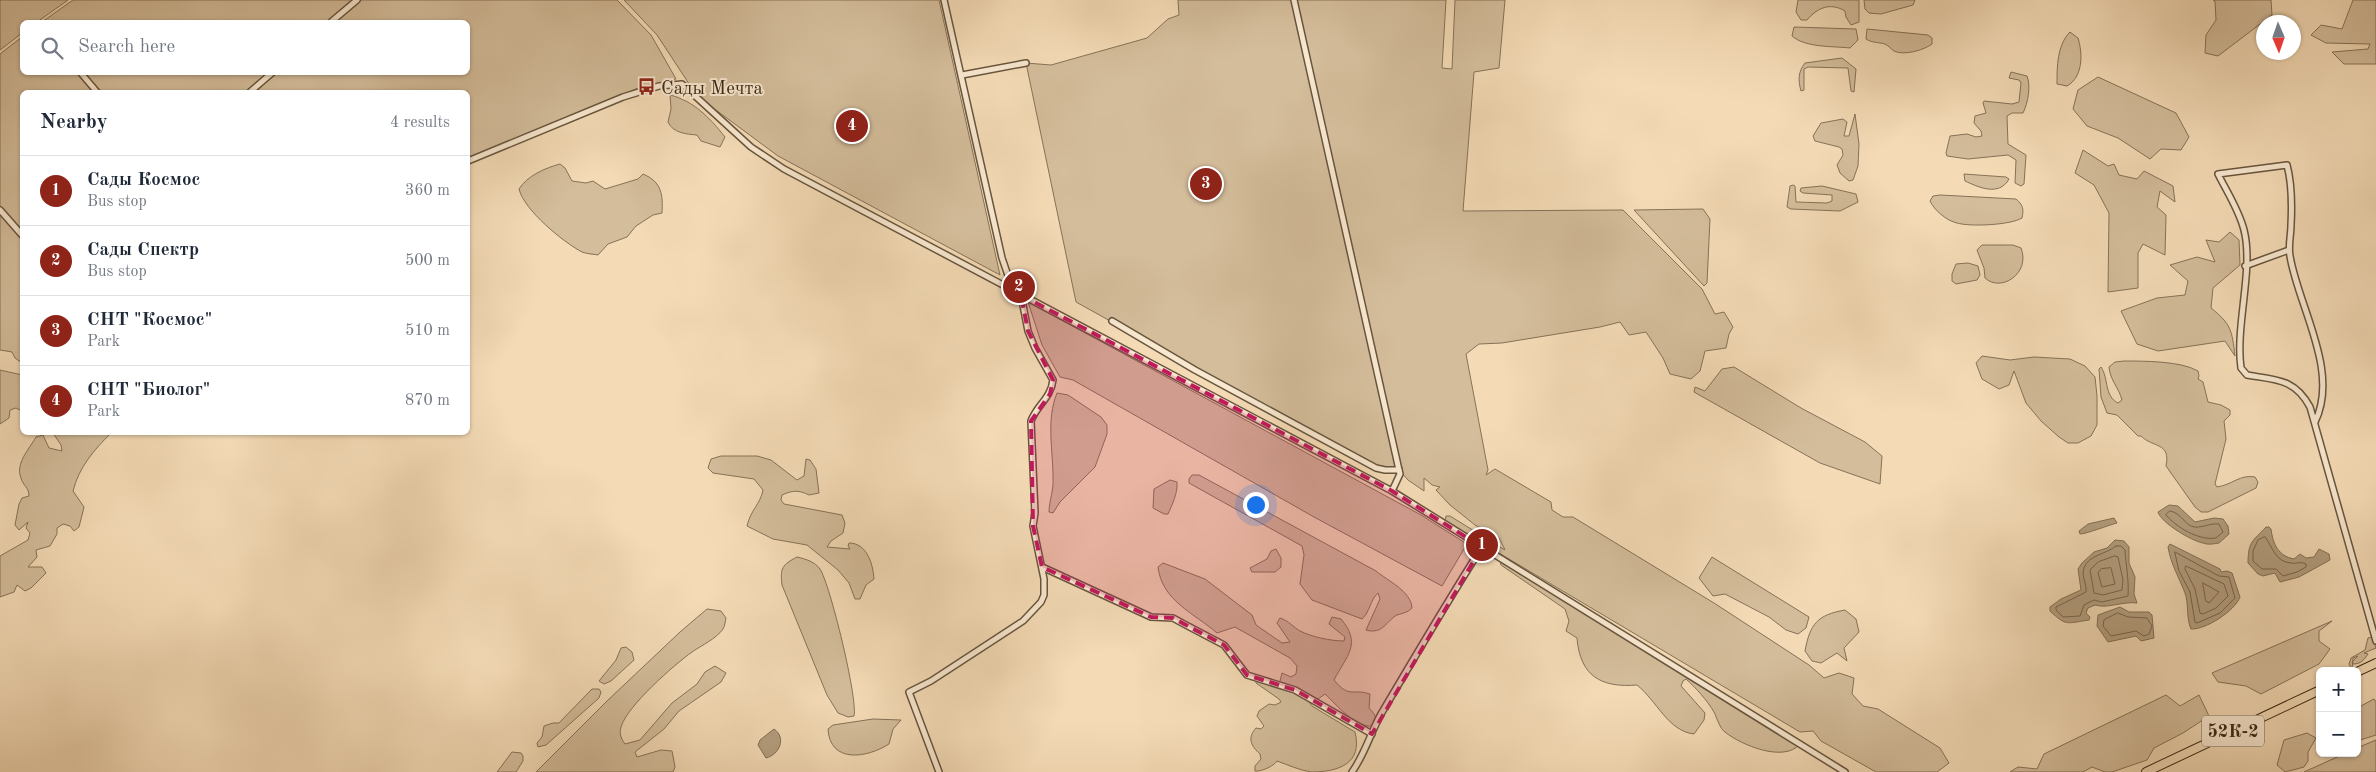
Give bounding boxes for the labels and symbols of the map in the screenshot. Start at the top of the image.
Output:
north arrow [2256,15,2301,60]
bus stop icon: Сады Мечта [637,77,657,97]
place label: Сады Мечта [661,80,763,99]
pin: 4 [836,107,868,145]
pin: 3 [1190,165,1222,203]
pin: 2 [1003,268,1035,306]
your location [1243,492,1269,518]
pin: 1 [1466,526,1498,564]
road number: 52К-2 [2202,716,2264,746]

